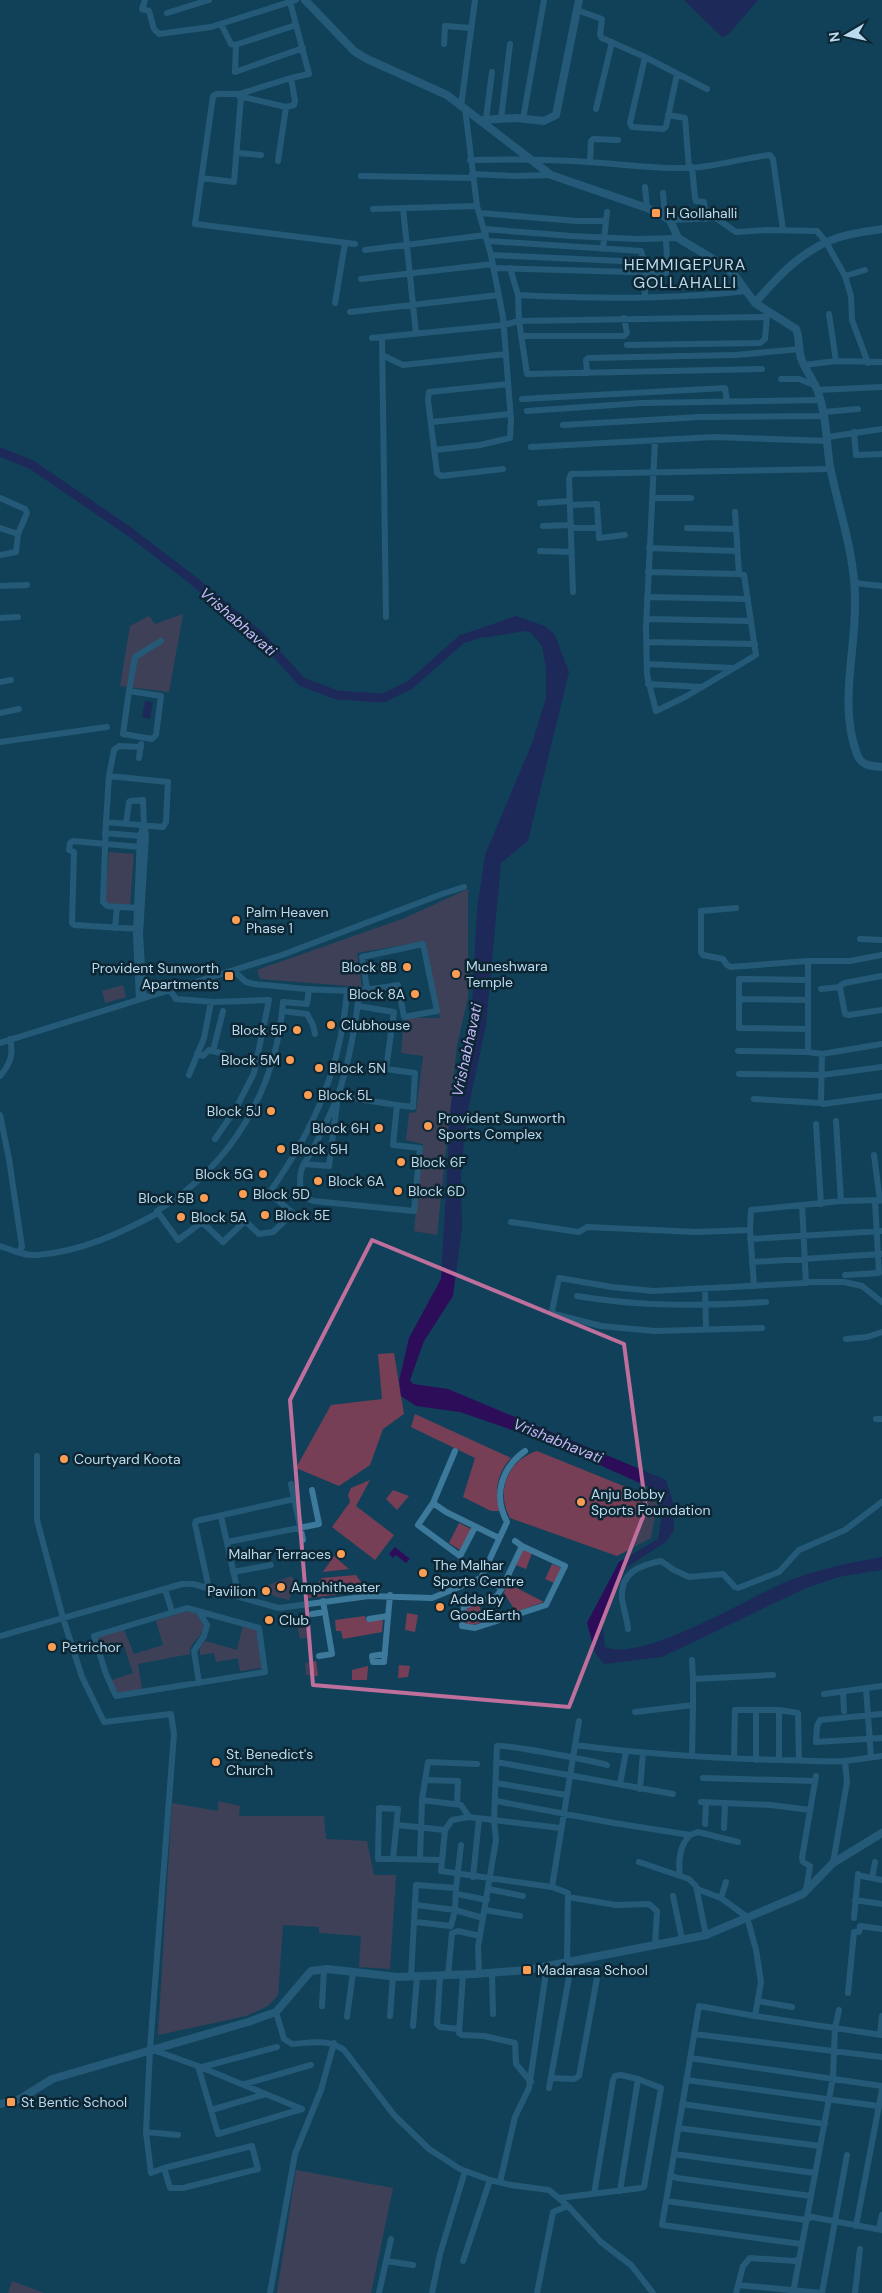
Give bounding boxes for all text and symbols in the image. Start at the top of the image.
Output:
north arrow [822,10,872,60]
text: N [824,31,844,43]
place label: H Gollahalli [666,204,737,222]
marker: H Gollahalli [650,207,662,219]
district label: HEMMIGEPURA GOLLAHALLI [624,254,746,293]
water label: Vrishabhavati [196,583,281,661]
place label: Palm Heaven Phase 1 [246,903,329,937]
marker: Palm Heaven Phase 1 [230,914,242,926]
place label: Muneshwara Temple [466,957,548,991]
place label: Block 8B [341,958,397,976]
place label: Provident Sunworth Apartments [92,959,219,993]
marker: Block 8B [401,961,413,973]
marker: Muneshwara Temple [450,968,462,980]
marker: Provident Sunworth Apartments [223,970,235,982]
place label: Block 8A [349,985,405,1003]
marker: Block 8A [409,988,421,1000]
water label: Vrishabhavati [447,1001,487,1099]
place label: Clubhouse [341,1016,410,1034]
marker: Clubhouse [325,1019,337,1031]
place label: Block 5P [232,1021,287,1039]
marker: Block 5P [291,1024,303,1036]
place label: Block 5M [221,1051,280,1069]
marker: Block 5M [284,1054,296,1066]
place label: Block 5N [329,1059,386,1077]
marker: Block 5N [313,1062,325,1074]
place label: Block 5L [318,1086,373,1104]
marker: Block 5L [302,1089,314,1101]
place label: Block 5J [207,1102,261,1120]
marker: Block 5J [265,1105,277,1117]
place label: Provident Sunworth Sports Complex [438,1109,565,1143]
place label: Block 6H [312,1119,369,1137]
marker: Provident Sunworth Sports Complex [422,1120,434,1132]
marker: Block 6H [373,1122,385,1134]
place label: Block 5H [291,1140,348,1158]
marker: Block 5H [275,1143,287,1155]
place label: Block 6F [411,1153,466,1171]
marker: Block 6F [395,1156,407,1168]
place label: Block 5G [195,1165,253,1183]
marker: Block 5G [257,1168,269,1180]
place label: Block 6A [328,1172,384,1190]
marker: Block 6A [312,1175,324,1187]
place label: Block 6D [408,1182,465,1200]
place label: Block 5D [253,1185,310,1203]
marker: Block 6D [392,1185,404,1197]
marker: Block 5D [237,1188,249,1200]
place label: Block 5B [138,1189,194,1207]
marker: Block 5B [198,1192,210,1204]
place label: Block 5E [275,1206,330,1224]
place label: Block 5A [191,1208,247,1226]
marker: Block 5E [259,1209,271,1221]
marker: Block 5A [175,1211,187,1223]
water label: Vrishabhavati [510,1414,606,1468]
place label: Courtyard Koota [74,1450,181,1468]
marker: Courtyard Koota [58,1453,70,1465]
place label: Anju Bobby Sports Foundation [591,1485,711,1519]
marker: Anju Bobby Sports Foundation [575,1496,587,1508]
place label: Malhar Terraces [228,1545,331,1563]
marker: Malhar Terraces [335,1548,347,1560]
place label: The Malhar Sports Centre [433,1556,524,1590]
marker: The Malhar Sports Centre [417,1567,429,1579]
place label: Amphitheater [291,1578,380,1596]
marker: Amphitheater [275,1581,287,1593]
place label: Pavilion [207,1582,256,1600]
marker: Pavilion [260,1585,272,1597]
place label: Adda by GoodEarth [450,1590,520,1624]
marker: Adda by GoodEarth [434,1601,446,1613]
place label: Club [279,1611,309,1629]
marker: Club [263,1614,275,1626]
place label: Petrichor [62,1638,121,1656]
marker: Petrichor [46,1641,58,1653]
place label: St. Benedict's Church [226,1745,313,1779]
marker: St. Benedict's Church [210,1756,222,1768]
place label: Madarasa School [537,1961,648,1979]
marker: Madarasa School [521,1964,533,1976]
place label: St Bentic School [21,2093,127,2111]
marker: St Bentic School [5,2096,17,2108]

